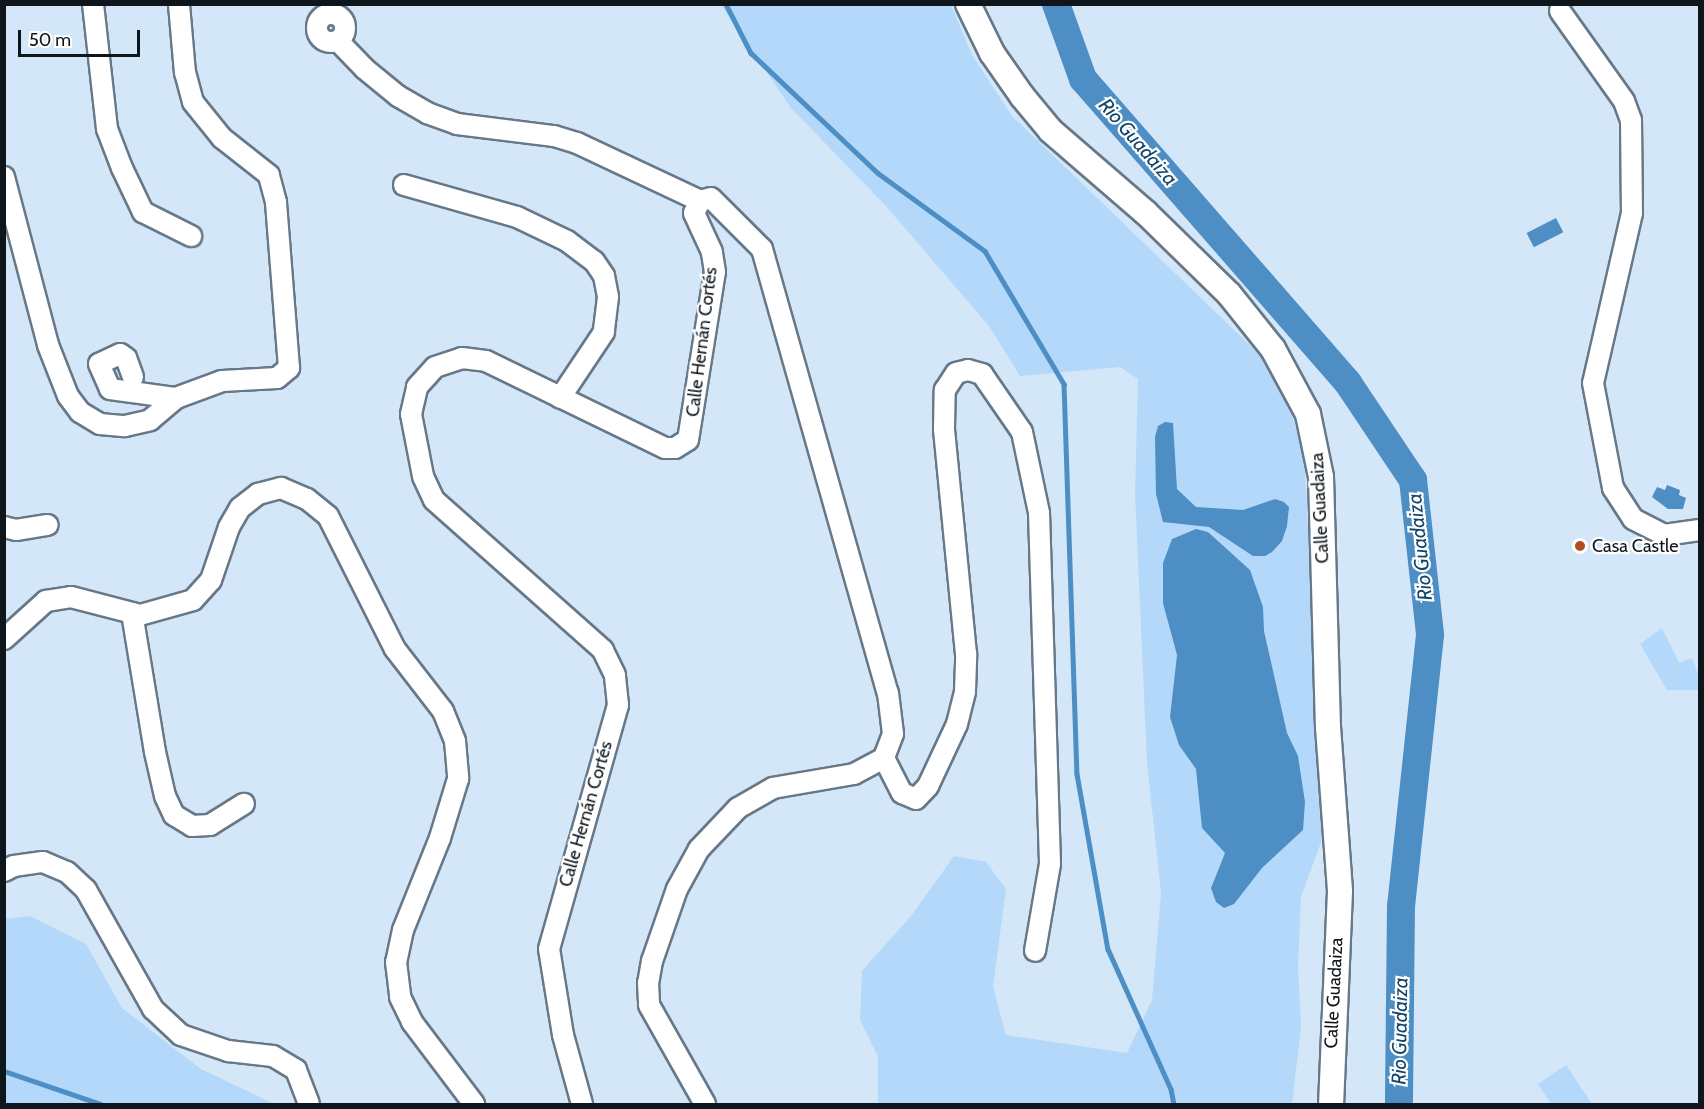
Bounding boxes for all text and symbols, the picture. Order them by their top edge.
scale bar [21,18,142,56]
text: 50 m [29,29,71,51]
water label: Rio Guadaiza [1094,94,1182,190]
street label: Calle Hernán Cortés [682,266,722,418]
street label: Calle Guadaiza [1306,452,1334,564]
water label: Rio Guadaiza [1402,492,1438,602]
place label: Casa Castle [1592,535,1678,557]
marker: Casa Castle [1573,539,1587,553]
street label: Calle Hernán Cortés [555,739,617,889]
street label: Calle Guadaiza [1320,937,1348,1049]
water label: Rio Guadaiza [1387,977,1413,1085]

